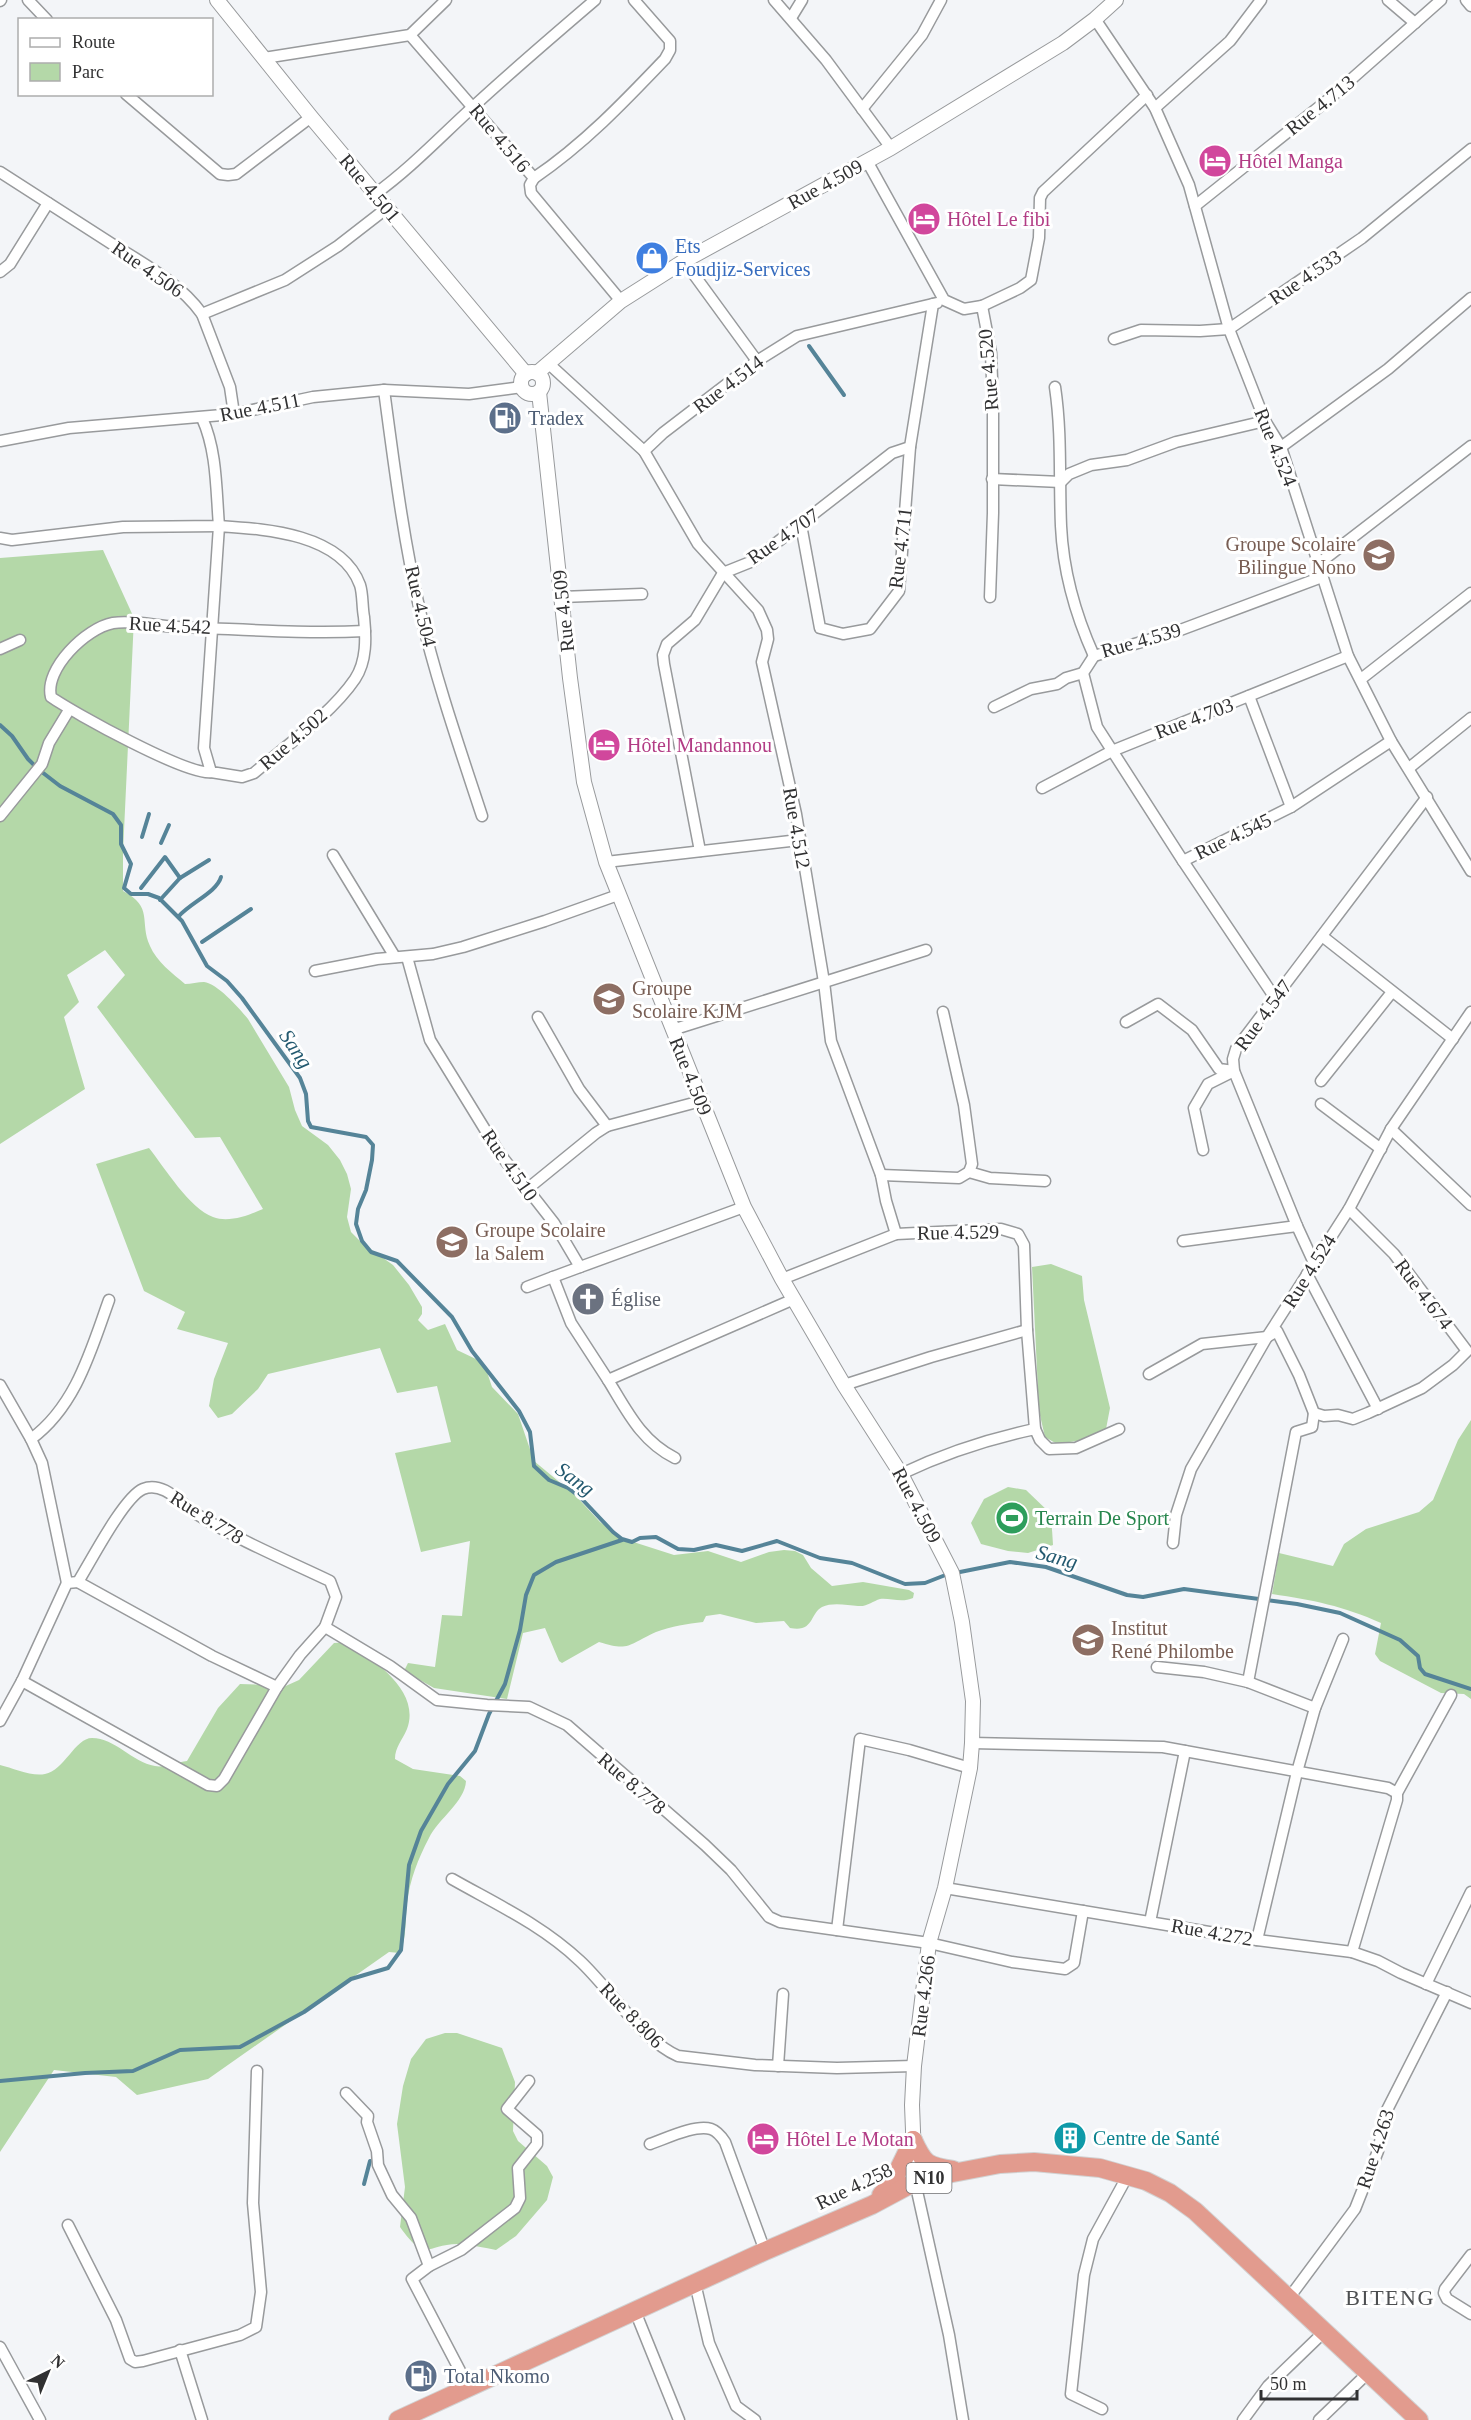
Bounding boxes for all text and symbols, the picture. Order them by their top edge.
legend [18,18,213,96]
text: Route [72,32,115,52]
text: Parc [72,62,104,82]
street label: Rue 4.713 [1281,71,1359,139]
street label: Rue 4.516 [465,99,535,177]
hotel icon: Hôtel Manga [1197,143,1233,179]
street label: Rue 4.501 [335,149,405,227]
place label: Hôtel Manga [1238,150,1343,173]
street label: Rue 4.509 [784,154,866,214]
hotel icon: Hôtel Le fibi [906,201,942,237]
place label: Hôtel Le fibi [947,208,1051,230]
place label: Ets Foudjiz-Services [675,235,811,281]
street label: Rue 4.506 [108,236,188,302]
shop icon: Ets Foudjiz-Services [634,240,670,276]
street label: Rue 4.533 [1265,245,1345,309]
street label: Rue 4.520 [973,328,1003,412]
street label: Rue 4.514 [689,350,767,418]
street label: Rue 4.511 [218,388,302,426]
fuel station icon: Tradex [487,400,523,436]
street label: Rue 4.524 [1250,405,1302,489]
place label: Tradex [528,407,584,429]
street label: Rue 4.707 [743,503,823,569]
street label: Rue 4.711 [884,506,916,590]
place label: Groupe Scolaire Bilingue Nono [1225,533,1356,579]
school or university icon: Groupe Scolaire Bilingue Nono [1361,537,1397,573]
street label: Rue 4.504 [401,563,441,649]
street label: Rue 4.509 [548,569,578,653]
street label: Rue 4.542 [128,612,212,638]
street label: Rue 4.539 [1098,618,1184,662]
street label: Rue 4.703 [1152,693,1236,743]
street label: Rue 4.502 [255,704,331,774]
hotel icon: Hôtel Mandannou [586,727,622,763]
place label: Hôtel Mandannou [627,734,772,756]
street label: Rue 4.512 [779,786,815,870]
street label: Rue 4.545 [1191,808,1275,864]
street label: Rue 4.547 [1230,975,1296,1055]
place label: Groupe Scolaire KJM [632,977,743,1022]
school or university icon: Groupe Scolaire KJM [591,981,627,1017]
water label: Sang [274,1025,318,1073]
street label: Rue 4.509 [665,1034,717,1118]
street label: Rue 4.510 [477,1125,543,1205]
place label: Groupe Scolaire la Salem [475,1219,606,1264]
street label: Rue 4.529 [917,1220,999,1244]
school or university icon: Groupe Scolaire la Salem [434,1224,470,1260]
street label: Rue 4.524 [1278,1230,1340,1312]
street label: Rue 4.674 [1390,1255,1458,1333]
church icon: Église [570,1281,606,1317]
place label: Église [611,1288,661,1311]
water label: Sang [551,1457,599,1501]
street label: Rue 4.509 [888,1464,946,1546]
street label: Rue 8.778 [166,1486,248,1548]
sports icon: Terrain De Sport [994,1500,1030,1536]
place label: Terrain De Sport [1035,1507,1170,1530]
water label: Sang [1034,1540,1080,1574]
place label: Institut René Philombe [1111,1617,1234,1662]
school or university icon: Institut René Philombe [1070,1622,1106,1658]
street label: Rue 8.778 [594,1748,670,1818]
street label: Rue 4.272 [1170,1914,1254,1950]
street label: Rue 4.266 [907,1954,939,2038]
street label: Rue 8.806 [596,1978,668,2052]
street label: Rue 4.263 [1352,2107,1398,2191]
building icon: Centre de Santé [1052,2120,1088,2156]
hotel icon: Hôtel Le Motan [745,2121,781,2157]
place label: Centre de Santé [1093,2127,1220,2149]
place label: Hôtel Le Motan [786,2128,914,2150]
street label: Rue 4.258 [812,2158,896,2214]
road number: N10 [906,2163,952,2193]
district label: BITENG [1345,2285,1435,2310]
north arrow [18,2342,78,2402]
text: N [48,2351,68,2372]
fuel station icon: Total Nkomo [403,2358,439,2394]
scale bar [1261,2363,1357,2401]
place label: Total Nkomo [444,2365,550,2387]
text: 50 m [1270,2374,1307,2394]

